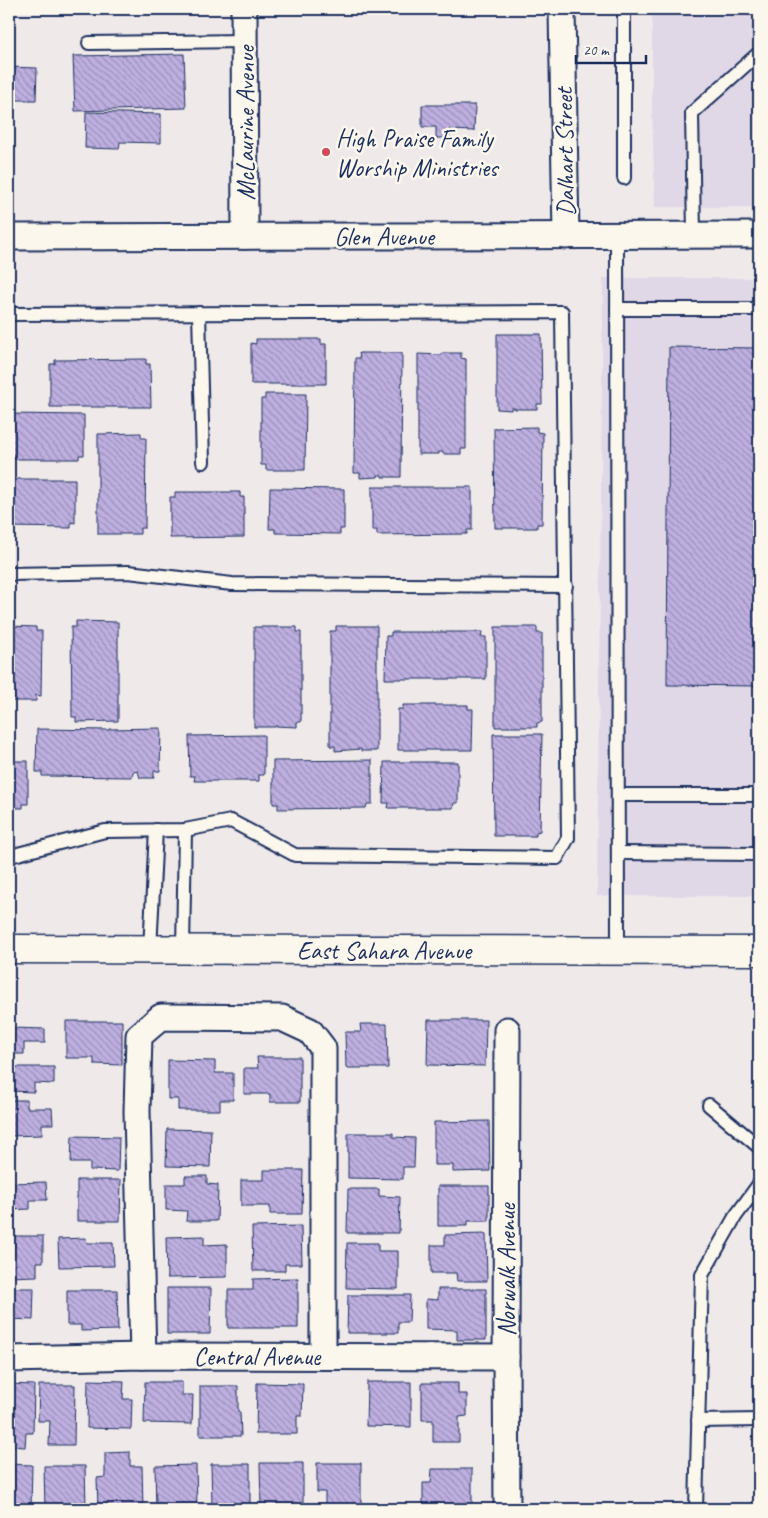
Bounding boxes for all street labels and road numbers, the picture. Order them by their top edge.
street label: McLaurine Avenue [230,44,262,200]
street label: Dalhart Street [548,85,582,216]
street label: Glen Avenue [334,221,436,253]
street label: East Sahara Avenue [297,935,473,967]
street label: Norwalk Avenue [491,1202,523,1336]
street label: Central Avenue [194,1341,322,1373]

